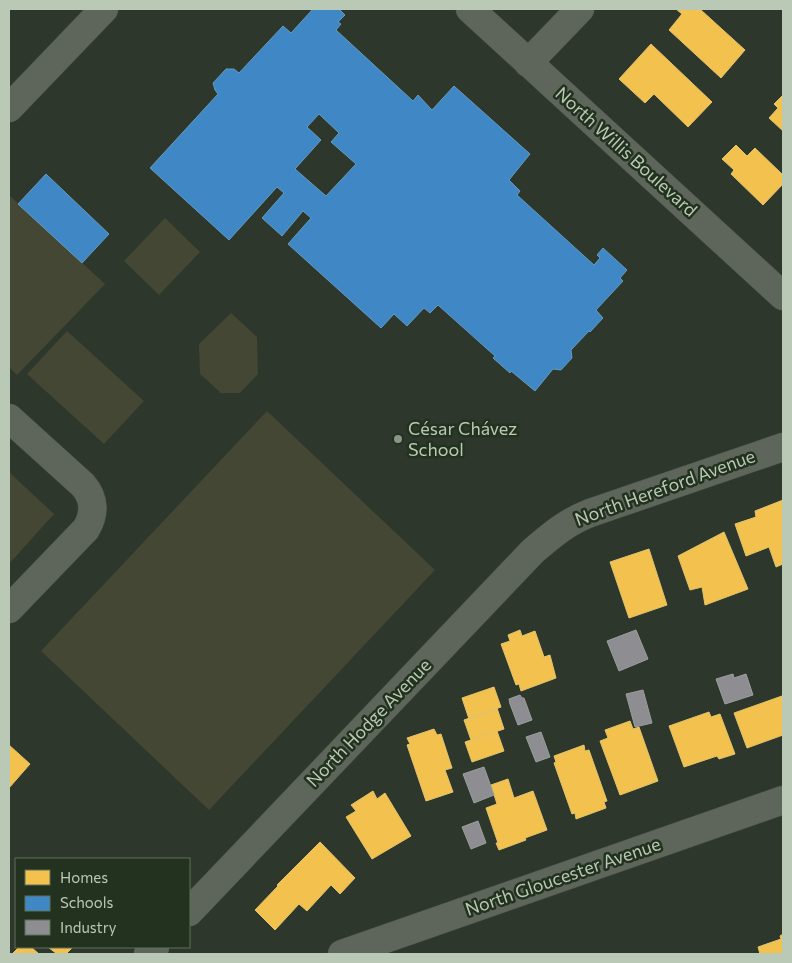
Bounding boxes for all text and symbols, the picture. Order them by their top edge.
street label: North Willis Boulevard [551,82,702,221]
place label: César Chávez School [408,417,517,460]
marker: César Chávez School [392,433,404,445]
street label: North Hereford Avenue [572,444,758,530]
street label: North Hodge Avenue [301,654,435,791]
street label: North Gloucester Avenue [462,832,663,920]
legend [15,858,190,948]
text: Homes [60,868,108,886]
text: Schools [60,893,114,911]
text: Industry [60,918,117,936]

